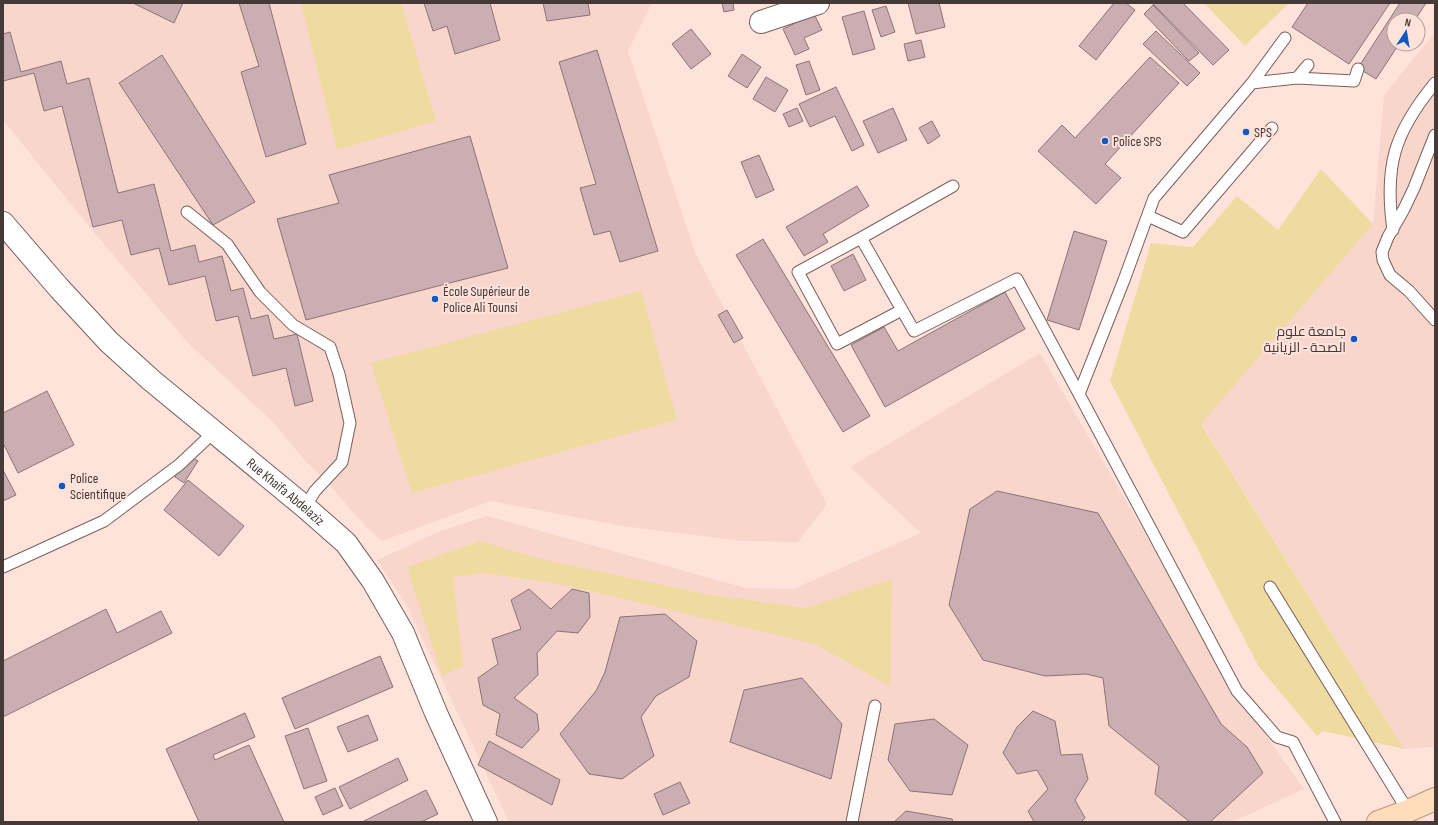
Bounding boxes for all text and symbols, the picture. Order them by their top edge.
north arrow [1386,12,1426,52]
text: N [1404,16,1412,30]
place label: SPS [1254,124,1272,141]
marker: SPS [1241,127,1251,137]
place label: Police SPS [1113,133,1162,150]
marker: Police SPS [1100,136,1110,146]
place label: École Supérieur de Police Ali Tounsi [443,283,530,316]
marker: École Supérieur de Police Ali Tounsi [430,294,440,304]
place label: جامعة علوم الصحة - الزيانية [1264,323,1346,356]
marker: جامعة علوم الصحة - الزيانية [1349,334,1359,344]
street label: Rue Khaifa Abdelaziz [243,454,328,529]
place label: Police Scientifique [70,470,126,503]
marker: Police Scientifique [57,481,67,491]

